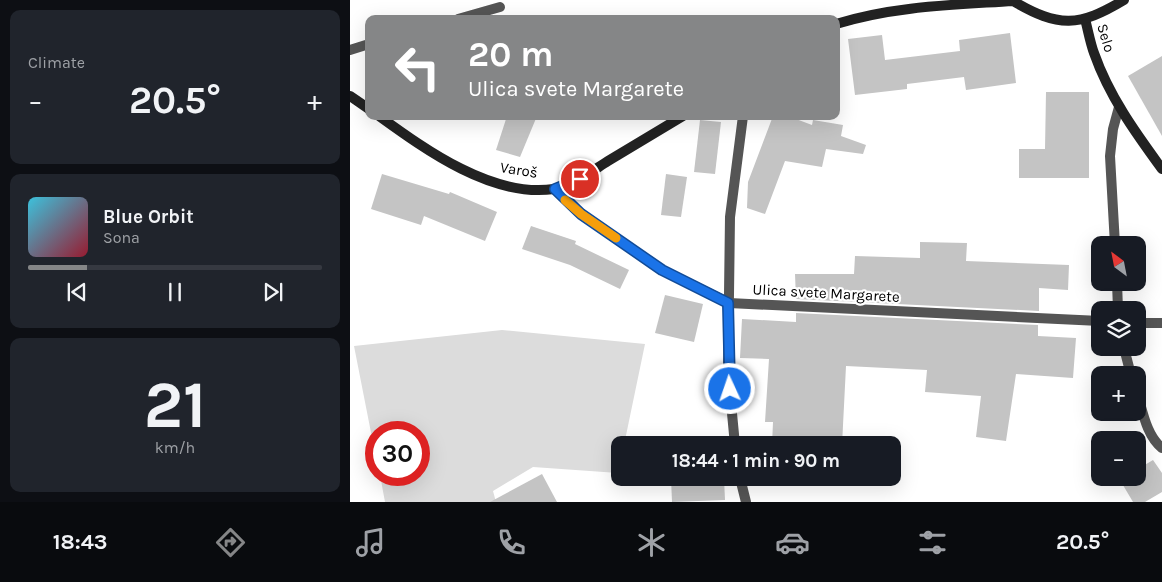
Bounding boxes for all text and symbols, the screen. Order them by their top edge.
street label: Selo [1093,21,1119,55]
text: 20 m [468,34,553,75]
icon: left [385,35,450,100]
text: Climate [28,53,85,72]
text: Ulica svete Margarete [468,76,684,102]
text: 20.5° [129,78,221,123]
text: − [28,84,43,117]
text: + [307,84,322,117]
street label: Varoš [499,158,539,182]
pin [559,158,601,200]
icon: arrive [566,165,594,193]
text: Blue Orbit [103,206,194,228]
text: Sona [103,228,140,247]
north arrow [1091,236,1146,291]
map controls [1091,236,1146,486]
icon: previous [63,278,91,306]
icon: pause [161,278,189,306]
icon: next [259,278,287,306]
street label: Ulica svete Margarete [752,280,900,306]
button: layers [1091,301,1146,356]
position arrow [703,362,755,414]
button: + [1091,366,1146,421]
text: 21 [144,367,206,443]
speed limit sign: 30 [365,421,430,486]
button: − [1091,431,1146,486]
text: km/h [155,438,195,457]
text: 18:44 · 1 min · 90 m [672,450,840,472]
icon: directions [213,525,248,560]
icon: music [353,525,388,560]
icon: phone [494,525,529,560]
icon: climate [634,525,669,560]
icon: car [775,525,810,560]
icon: filters [915,525,950,560]
text: 18:43 [53,529,108,555]
text: 20.5° [1056,529,1109,555]

